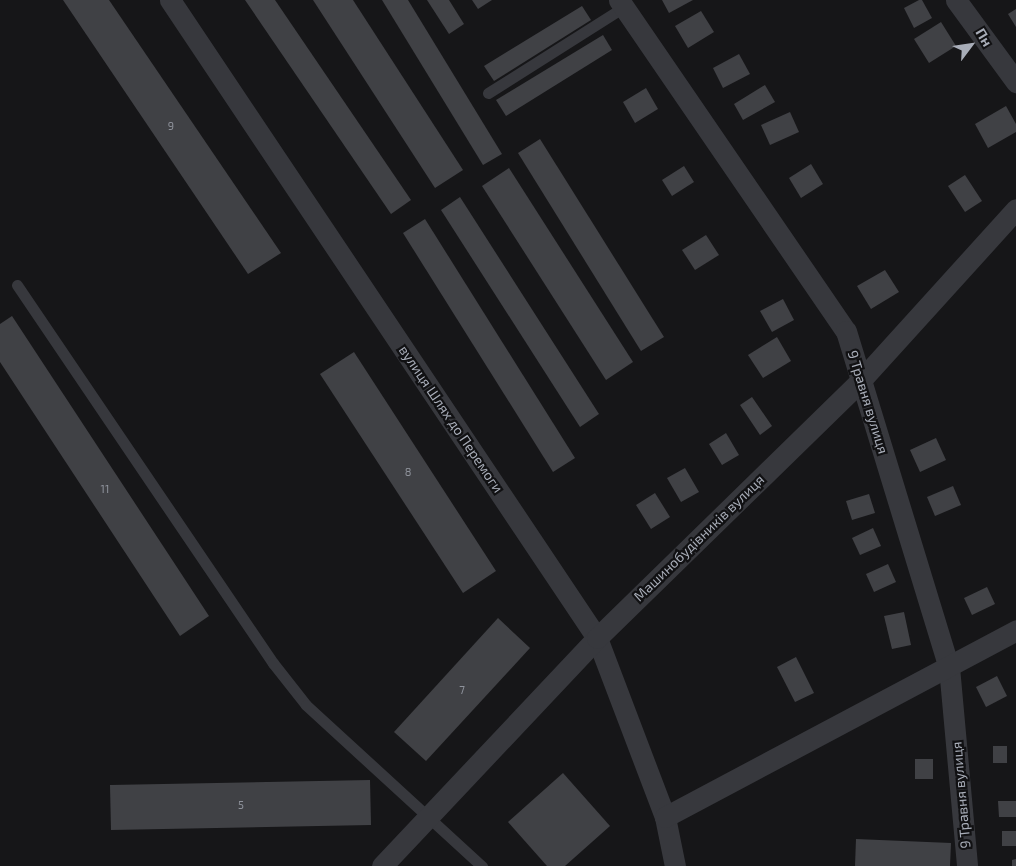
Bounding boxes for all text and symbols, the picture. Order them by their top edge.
north arrow [946,20,996,70]
text: Пн [972,25,996,49]
house number: 9 [168,119,174,133]
street label: вулиця Шлях до Перемоги [395,342,507,496]
street label: 9 Травня вулиця [844,348,892,456]
house number: 8 [405,465,411,479]
street label: Машинобудівників вулиця [630,471,768,605]
house number: 11 [101,482,109,496]
house number: 7 [459,683,465,697]
street label: 9 Травня вулиця [948,741,974,849]
house number: 5 [238,798,244,812]

